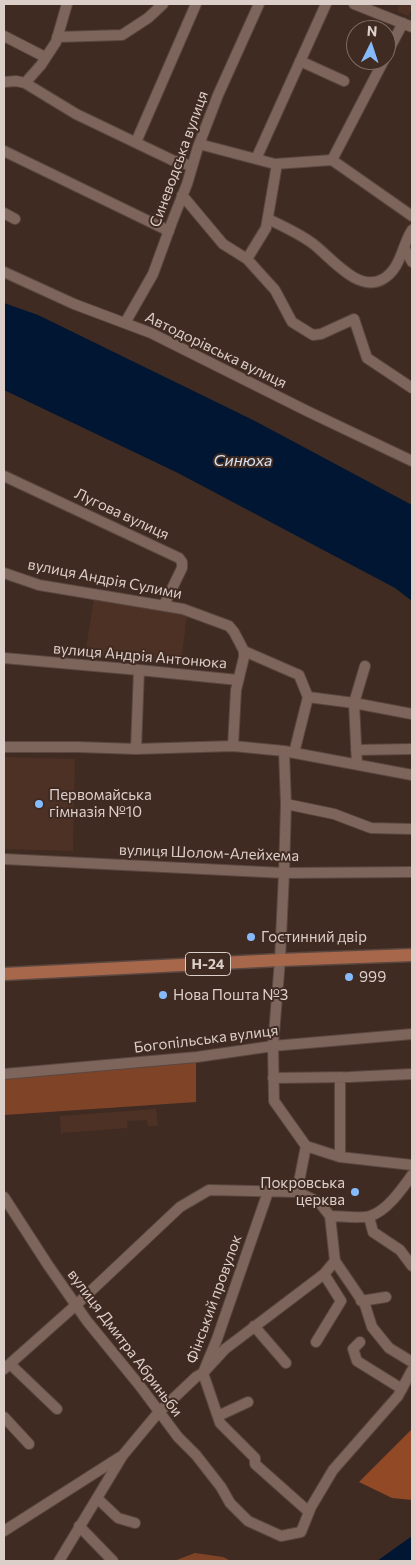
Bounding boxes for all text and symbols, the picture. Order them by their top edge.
north arrow [346,20,396,70]
text: N [366,22,378,39]
street label: Синеводська вулиця [146,88,212,230]
street label: Автодорівська вулиця [142,308,290,392]
water label: Синюха [214,451,272,471]
street label: Лугова вулиця [72,484,172,544]
street label: вулиця Андрія Сулими [26,555,184,603]
street label: вулиця Андрія Антонюка [52,639,228,673]
place label: Первомайська гімназія №10 [49,786,152,821]
marker: Первомайська гімназія №10 [33,798,45,810]
street label: вулиця Шолом-Алейхема [119,841,299,865]
place label: Гостинний двір [261,928,367,946]
marker: Гостинний двір [245,931,257,943]
road number: Н-24 [186,952,230,976]
place label: 999 [359,968,386,986]
marker: 999 [343,971,355,983]
place label: Нова Пошта №3 [173,986,288,1004]
marker: Нова Пошта №3 [157,989,169,1001]
street label: Богопільська вулиця [133,1021,279,1057]
place label: Покровська церква [260,1174,345,1209]
marker: Покровська церква [349,1186,361,1198]
street label: Фінський провулок [182,1232,246,1366]
street label: вулиця Дмитра Абриньби [64,1266,186,1420]

